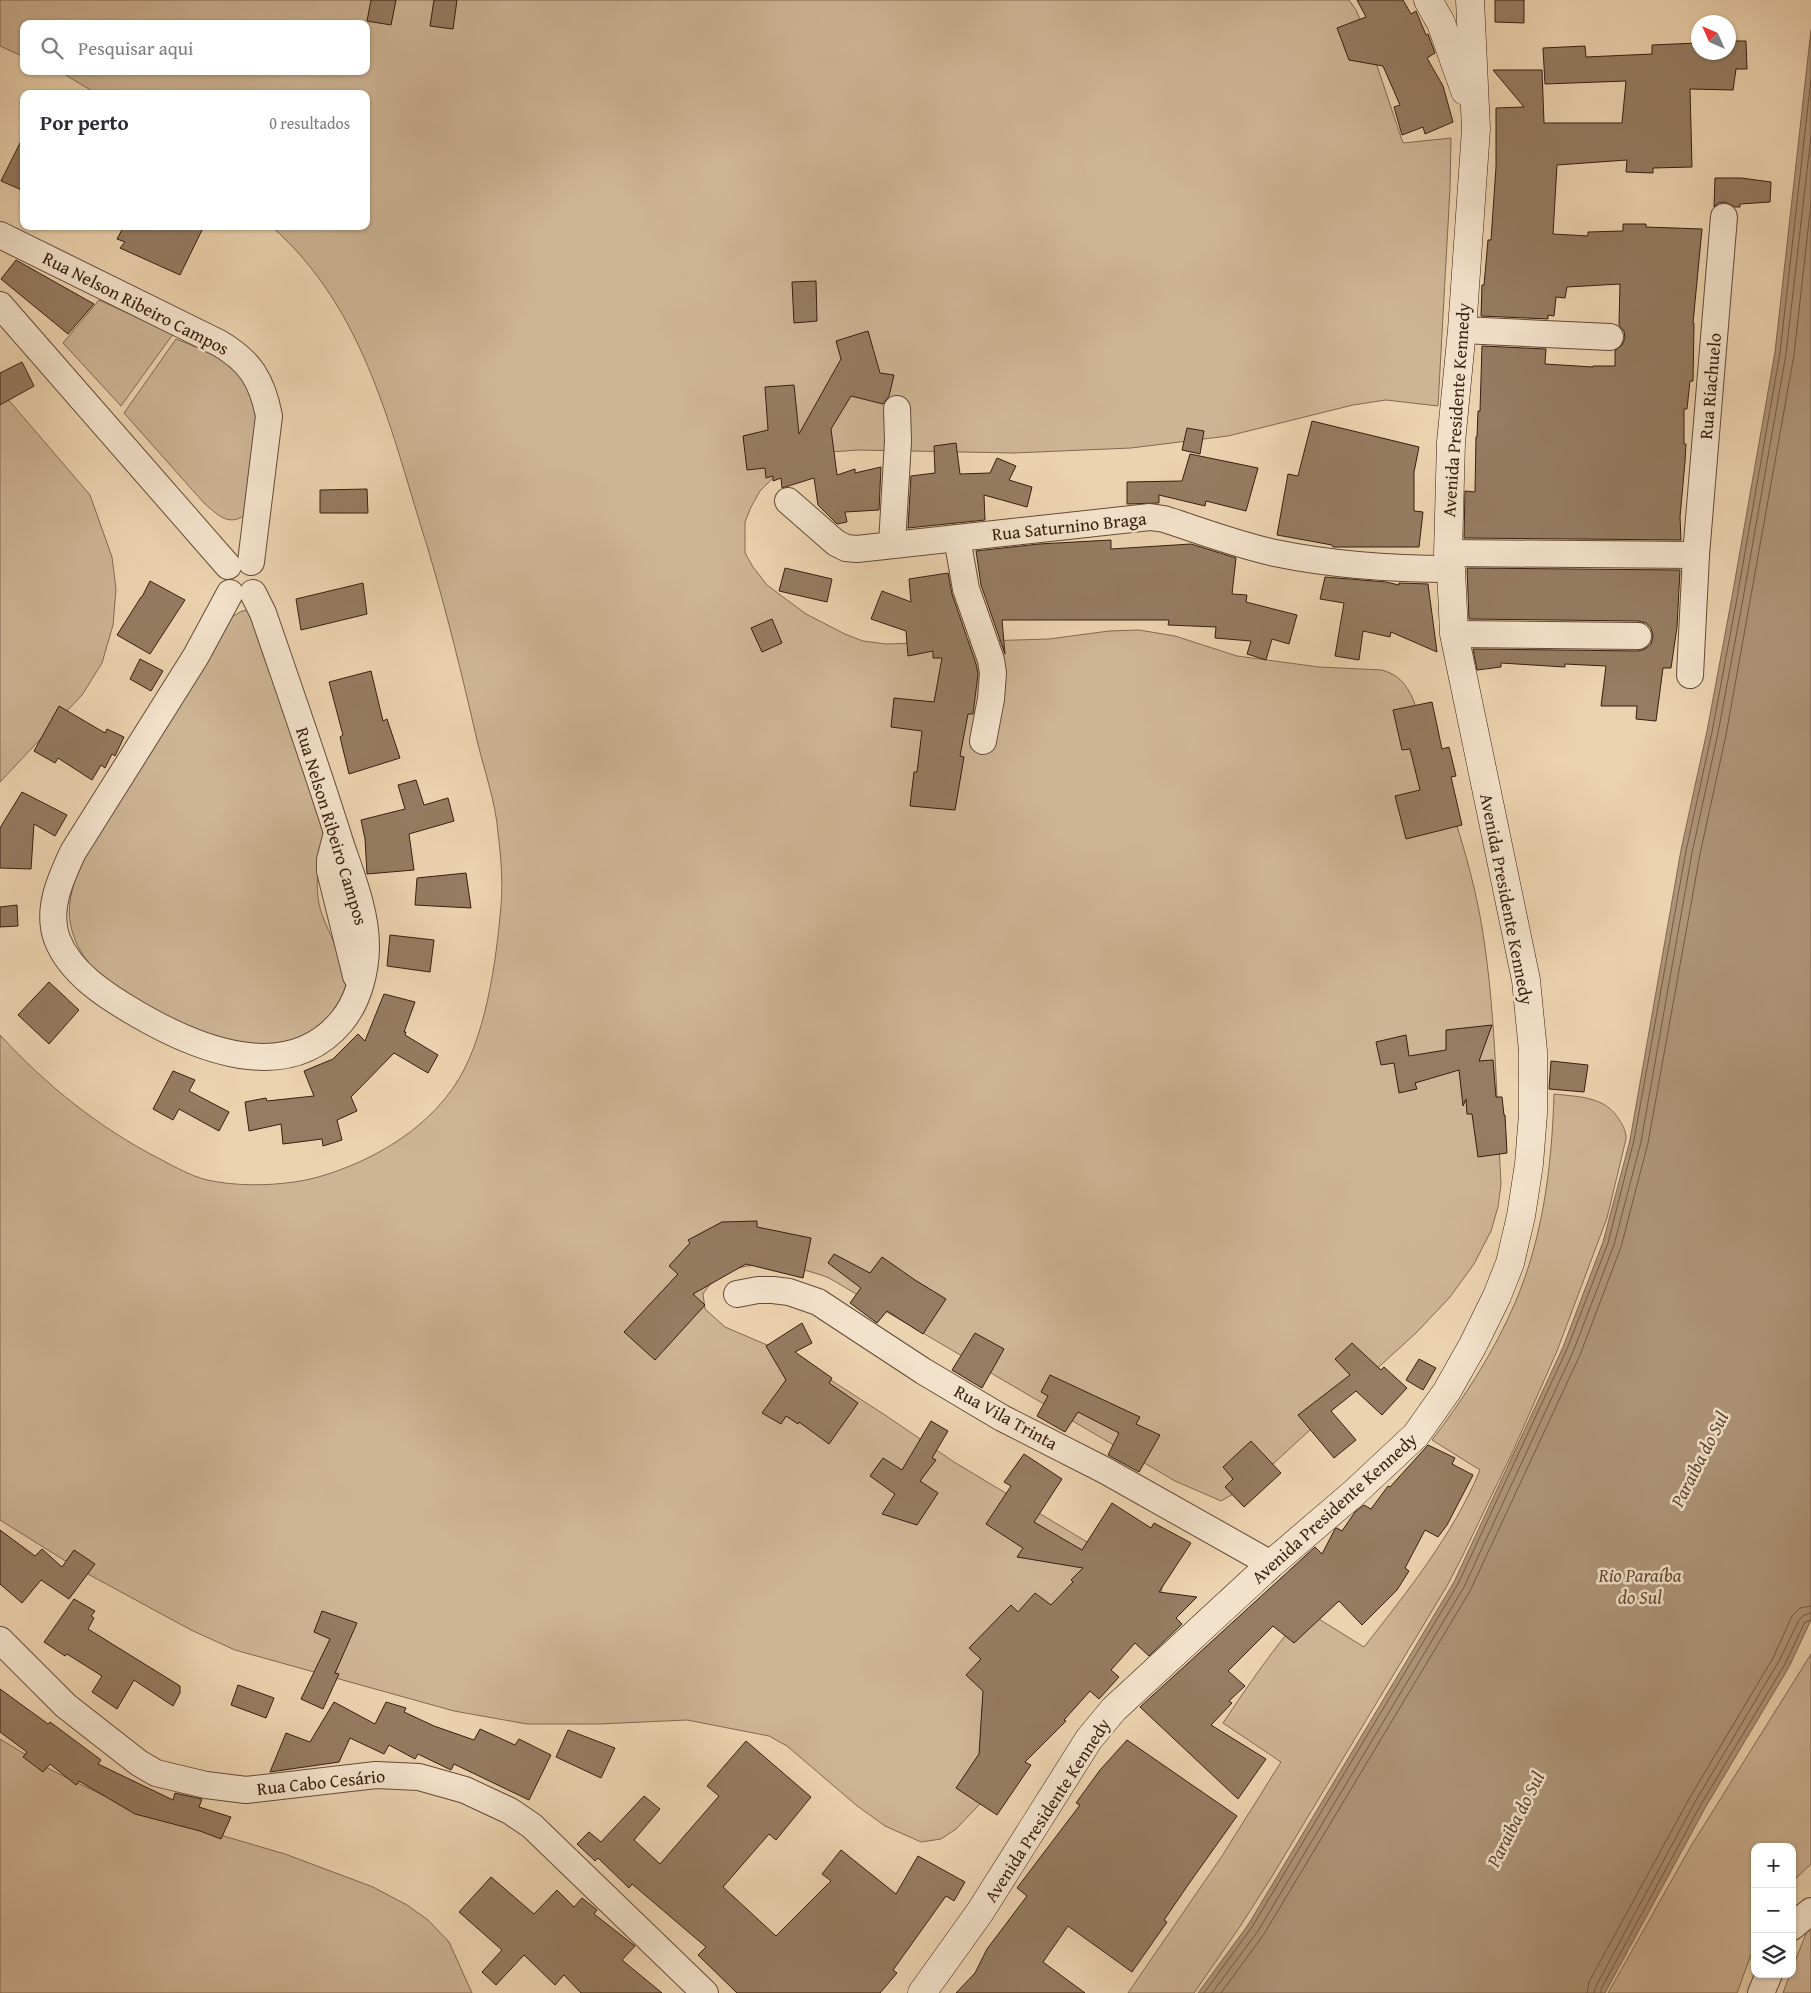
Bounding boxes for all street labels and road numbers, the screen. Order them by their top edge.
street label: Rua Nelson Ribeiro Campos [38,244,234,362]
street label: Avenida Presidente Kennedy [1435,302,1477,518]
street label: Rua Riachuelo [1692,332,1728,440]
street label: Rua Saturnino Braga [990,504,1148,548]
street label: Rua Nelson Ribeiro Campos [289,724,375,928]
street label: Avenida Presidente Kennedy [1473,791,1541,1007]
street label: Rua Vila Trinta [949,1377,1063,1457]
street label: Avenida Presidente Kennedy [1245,1426,1423,1590]
street label: Avenida Presidente Kennedy [977,1712,1117,1908]
street label: Rua Cabo Cesário [256,1762,386,1802]

